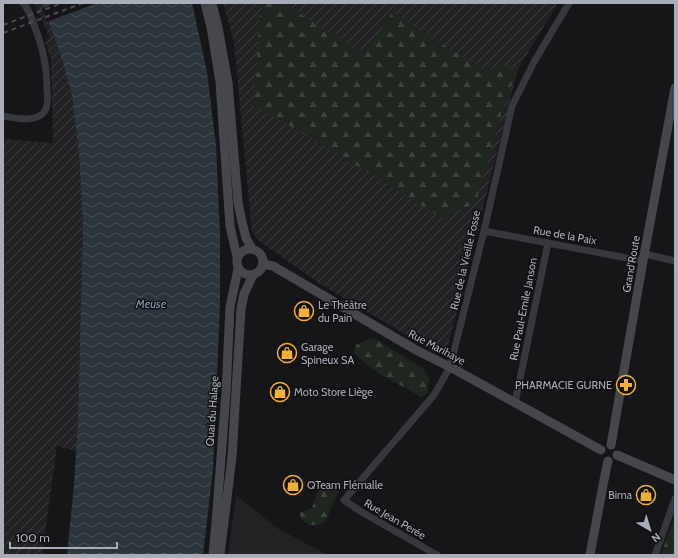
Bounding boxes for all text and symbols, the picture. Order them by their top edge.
street label: Rue de la Vieille Fosse [447,209,483,311]
street label: Rue de la Paix [532,223,598,248]
street label: Grand'Route [619,234,643,294]
street label: Rue Paul-Emile Janson [506,256,540,362]
water label: Meuse [135,296,167,311]
place label: Le Théâtre du Pain [318,298,367,325]
shop icon: Le Théâtre du Pain [293,300,315,322]
street label: Rue Marihaye [406,326,468,368]
place label: Garage Spineux SA [301,340,354,367]
shop icon: Garage Spineux SA [276,342,298,364]
pharmacy icon: PHARMACIE GURNE [615,374,637,396]
street label: Quai du Halage [203,375,221,447]
place label: PHARMACIE GURNE [515,378,612,392]
shop icon: Moto Store Liège [269,381,291,403]
place label: Moto Store Liège [294,385,373,399]
shop icon: QTeam Flémalle [282,474,304,496]
place label: QTeam Flémalle [307,478,383,492]
shop icon: Bima [635,484,657,506]
place label: Bima [608,488,633,502]
street label: Rue Jean Perée [362,496,429,542]
north arrow [630,510,670,550]
scale bar [10,524,117,550]
text: 100 m [16,530,50,545]
text: N [649,530,664,546]

